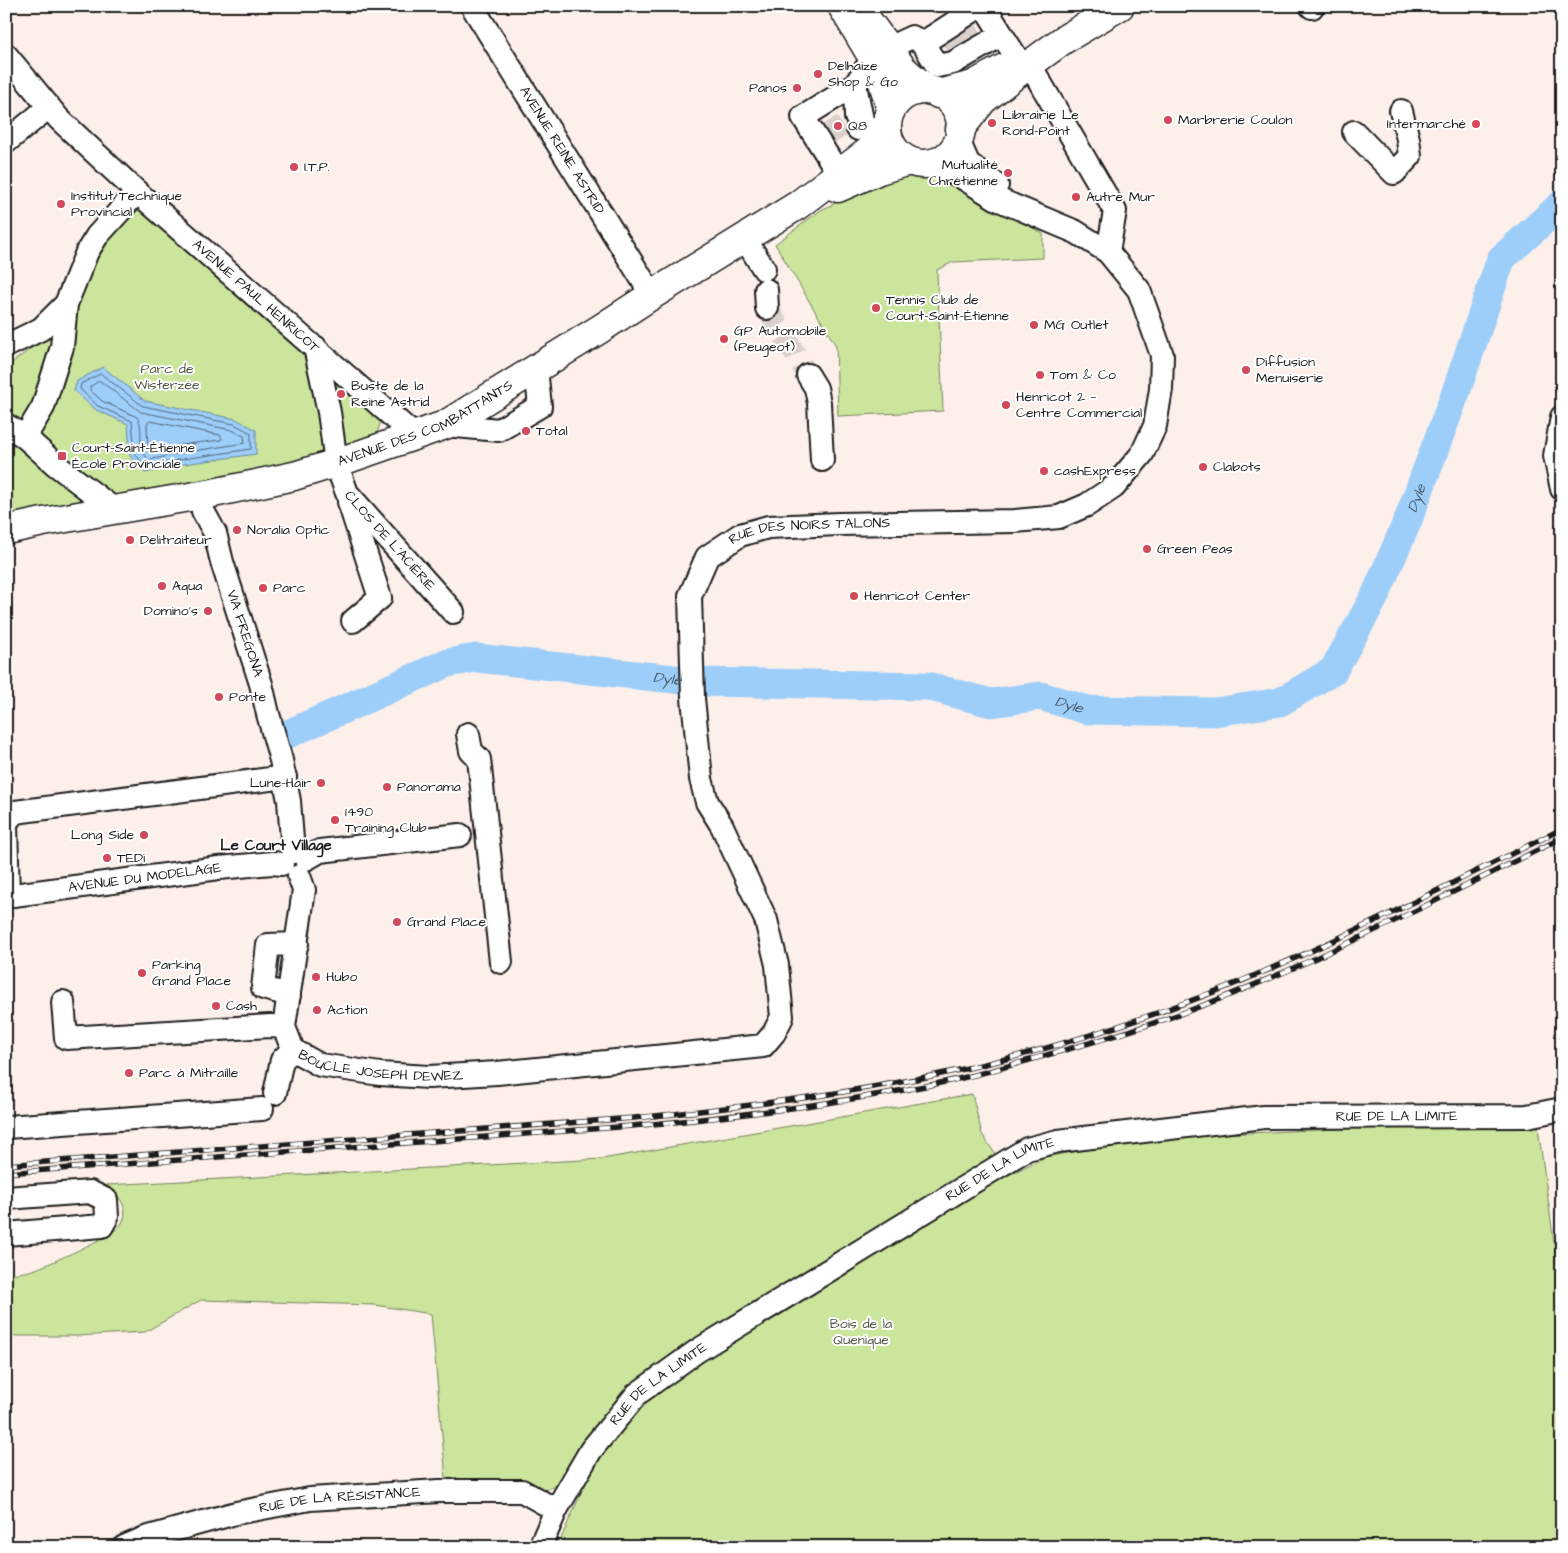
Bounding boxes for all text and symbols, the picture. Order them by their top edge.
place label: Delhaize Shop & Go [828,56,898,92]
marker: Delhaize Shop & Go [812,68,824,80]
place label: Panos [749,78,787,98]
street label: AVENUE REINE ASTRID [514,82,609,218]
marker: Panos [791,82,803,94]
place label: Librairie Le Rond-Point [1002,105,1079,141]
place label: Marbrerie Coulon [1178,110,1293,130]
marker: Marbrerie Coulon [1162,114,1174,126]
place label: Intermarché [1387,114,1466,134]
place label: Q8 [848,116,867,136]
marker: Librairie Le Rond-Point [986,117,998,129]
marker: Intermarché [1470,118,1482,130]
marker: Q8 [832,120,844,132]
place label: Mutualité Chrétienne [929,155,998,191]
place label: I.T.P. [304,157,330,177]
marker: I.T.P. [288,161,300,173]
marker: Mutualité Chrétienne [1002,167,1014,179]
place label: Institut Technique Provincial [71,186,182,222]
place label: Autre Mur [1086,187,1155,207]
marker: Autre Mur [1070,191,1082,203]
marker: Institut Technique Provincial [55,198,67,210]
street label: AVENUE PAUL HENRICOT [188,235,324,358]
place label: Tennis Club de Court-Saint-Étienne [886,290,1010,326]
marker: Tennis Club de Court-Saint-Étienne [870,302,882,314]
place label: MG Outlet [1044,315,1109,335]
marker: MG Outlet [1028,319,1040,331]
place label: GP Automobile (Peugeot) [734,321,827,357]
marker: GP Automobile (Peugeot) [718,333,730,345]
place label: Diffusion Menuiserie [1256,352,1324,388]
park label: Parc de Wisterzée [134,359,200,395]
marker: Diffusion Menuiserie [1240,364,1252,376]
place label: Tom & Co [1050,365,1116,385]
marker: Tom & Co [1034,369,1046,381]
street label: AVENUE DES COMBATTANTS [335,375,517,472]
place label: Buste de la Reine Astrid [351,376,430,412]
place label: Henricot 2 — Centre Commercial [1016,387,1142,423]
marker: Buste de la Reine Astrid [335,388,347,400]
marker: Henricot 2 — Centre Commercial [1000,399,1012,411]
place label: Total [536,421,568,441]
marker: Total [520,425,532,437]
place label: Court-Saint-Étienne École Provinciale [72,438,196,474]
marker: Court-Saint-Étienne École Provinciale [56,450,68,462]
place label: Clabots [1213,457,1261,477]
place label: cashExpress [1054,461,1136,481]
marker: Clabots [1197,461,1209,473]
marker: cashExpress [1038,465,1050,477]
water label: Dyle [1401,480,1431,515]
street label: CLOS DE L'ACIÉRIE [339,486,440,596]
street label: RUE DES NOIRS TALONS [725,513,890,550]
place label: Noralia Optic [247,520,330,540]
marker: Noralia Optic [231,524,243,536]
place label: Delitraiteur [140,530,212,550]
marker: Delitraiteur [124,534,136,546]
place label: Green Peas [1157,539,1233,559]
marker: Green Peas [1141,543,1153,555]
place label: Aqua [172,576,202,596]
place label: Parc [273,578,306,598]
marker: Aqua [156,580,168,592]
marker: Parc [257,582,269,594]
place label: Henricot Center [864,586,971,606]
street label: VIA FREGONA [222,587,268,680]
marker: Henricot Center [848,590,860,602]
place label: Domino's [144,601,198,621]
marker: Domino's [202,605,214,617]
water label: Dyle [652,666,683,690]
place label: Ponte [229,687,266,707]
water label: Dyle [1053,690,1087,719]
marker: Ponte [213,691,225,703]
place label: Lune-Hair [250,773,311,793]
marker: Lune-Hair [315,777,327,789]
place label: Panorama [397,777,461,797]
marker: Panorama [381,781,393,793]
place label: 1490 Training Club [345,802,427,838]
marker: 1490 Training Club [329,814,341,826]
place label: Long Side [71,825,134,845]
marker: Long Side [138,829,150,841]
district label: Le Court Village [220,835,332,858]
place label: TEDi [117,848,145,868]
marker: TEDi [101,852,113,864]
street label: AVENUE DU MODELAGE [67,858,223,898]
place label: Grand Place [407,912,486,932]
marker: Grand Place [391,916,403,928]
place label: Parking Grand Place [152,955,231,991]
marker: Parking Grand Place [136,967,148,979]
place label: Hubo [326,967,357,987]
marker: Hubo [310,971,322,983]
place label: Cash [226,996,257,1016]
marker: Cash [210,1000,222,1012]
place label: Action [327,1000,367,1020]
marker: Action [311,1004,323,1016]
street label: BOUCLE JOSEPH DEWEZ [294,1045,464,1087]
place label: Parc à Mitraille [139,1063,239,1083]
marker: Parc à Mitraille [123,1067,135,1079]
street label: RUE DE LA LIMITE [1336,1106,1458,1127]
street label: RUE DE LA LIMITE [942,1132,1057,1206]
park label: Bois de la Quenique [830,1314,892,1350]
street label: RUE DE LA LIMITE [605,1337,711,1430]
street label: RUE DE LA RÉSISTANCE [257,1482,422,1518]

